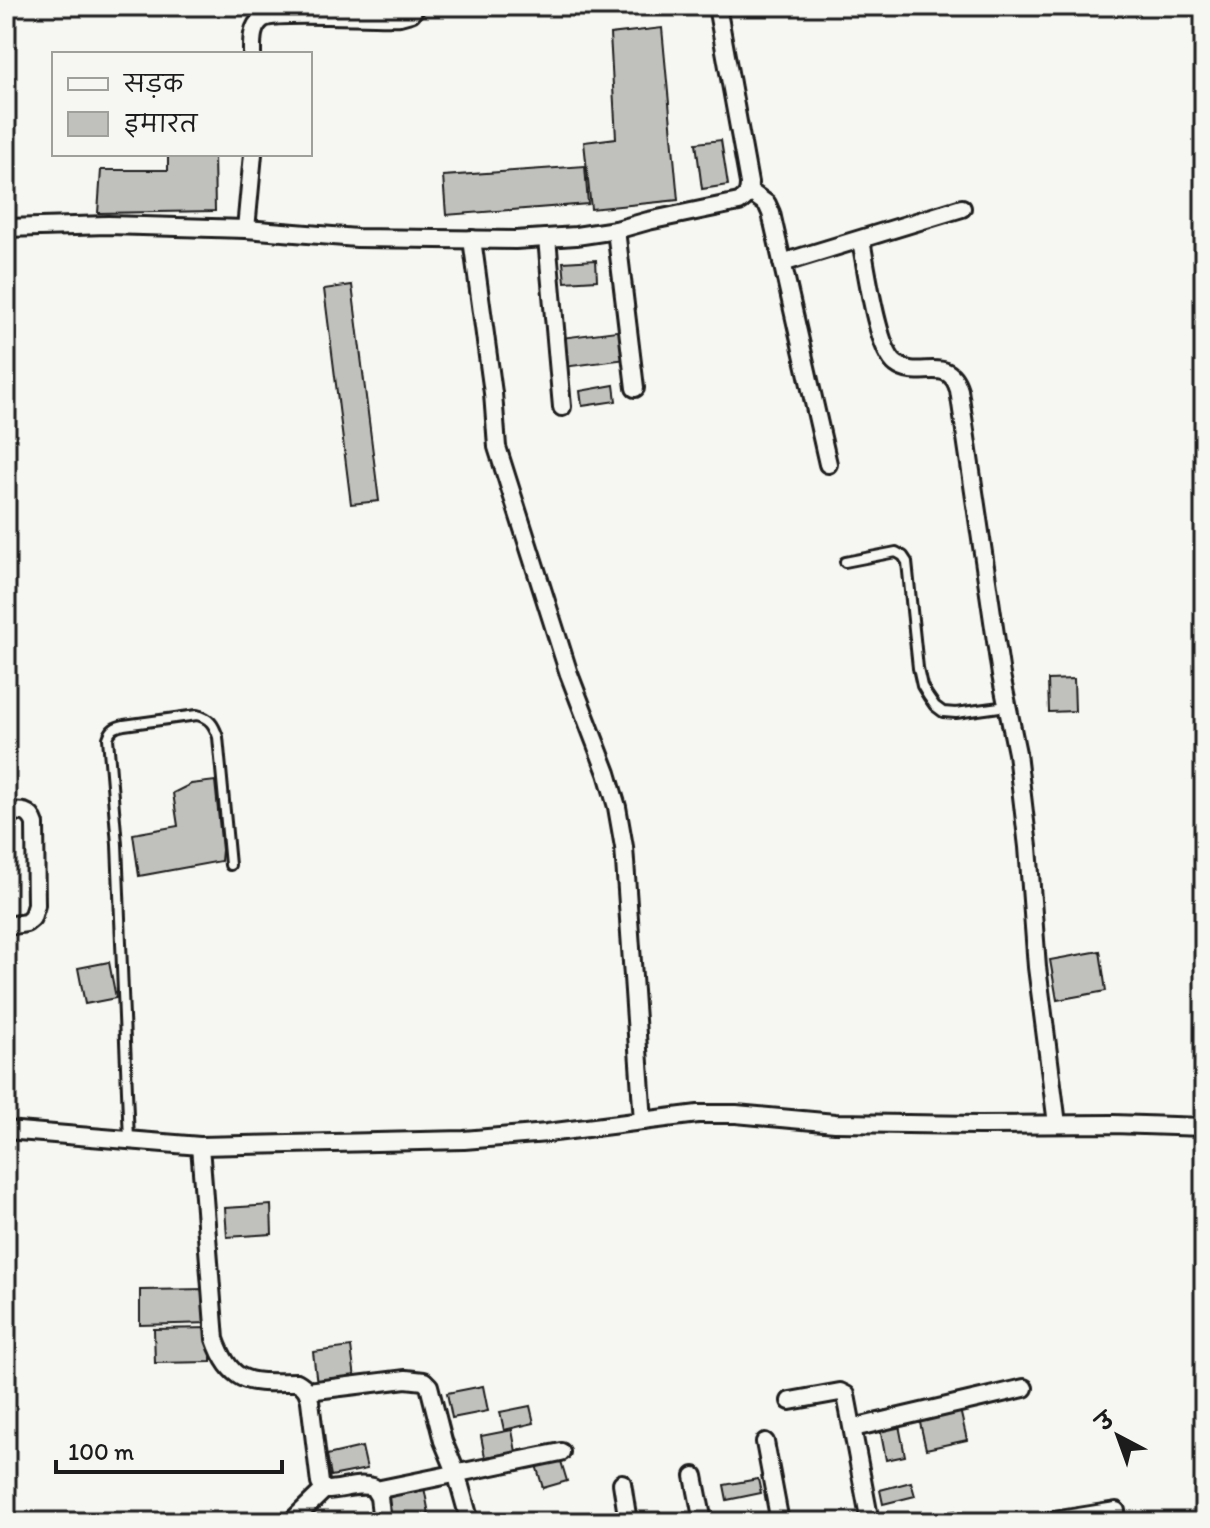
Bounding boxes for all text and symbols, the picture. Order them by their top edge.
legend [52,52,312,156]
text: सड़क [122,69,185,98]
text: इमारत [124,109,199,138]
north arrow [1078,1396,1158,1476]
text: उ [1089,1405,1121,1438]
scale bar [56,1424,282,1474]
text: 100 m [68,1437,134,1466]

